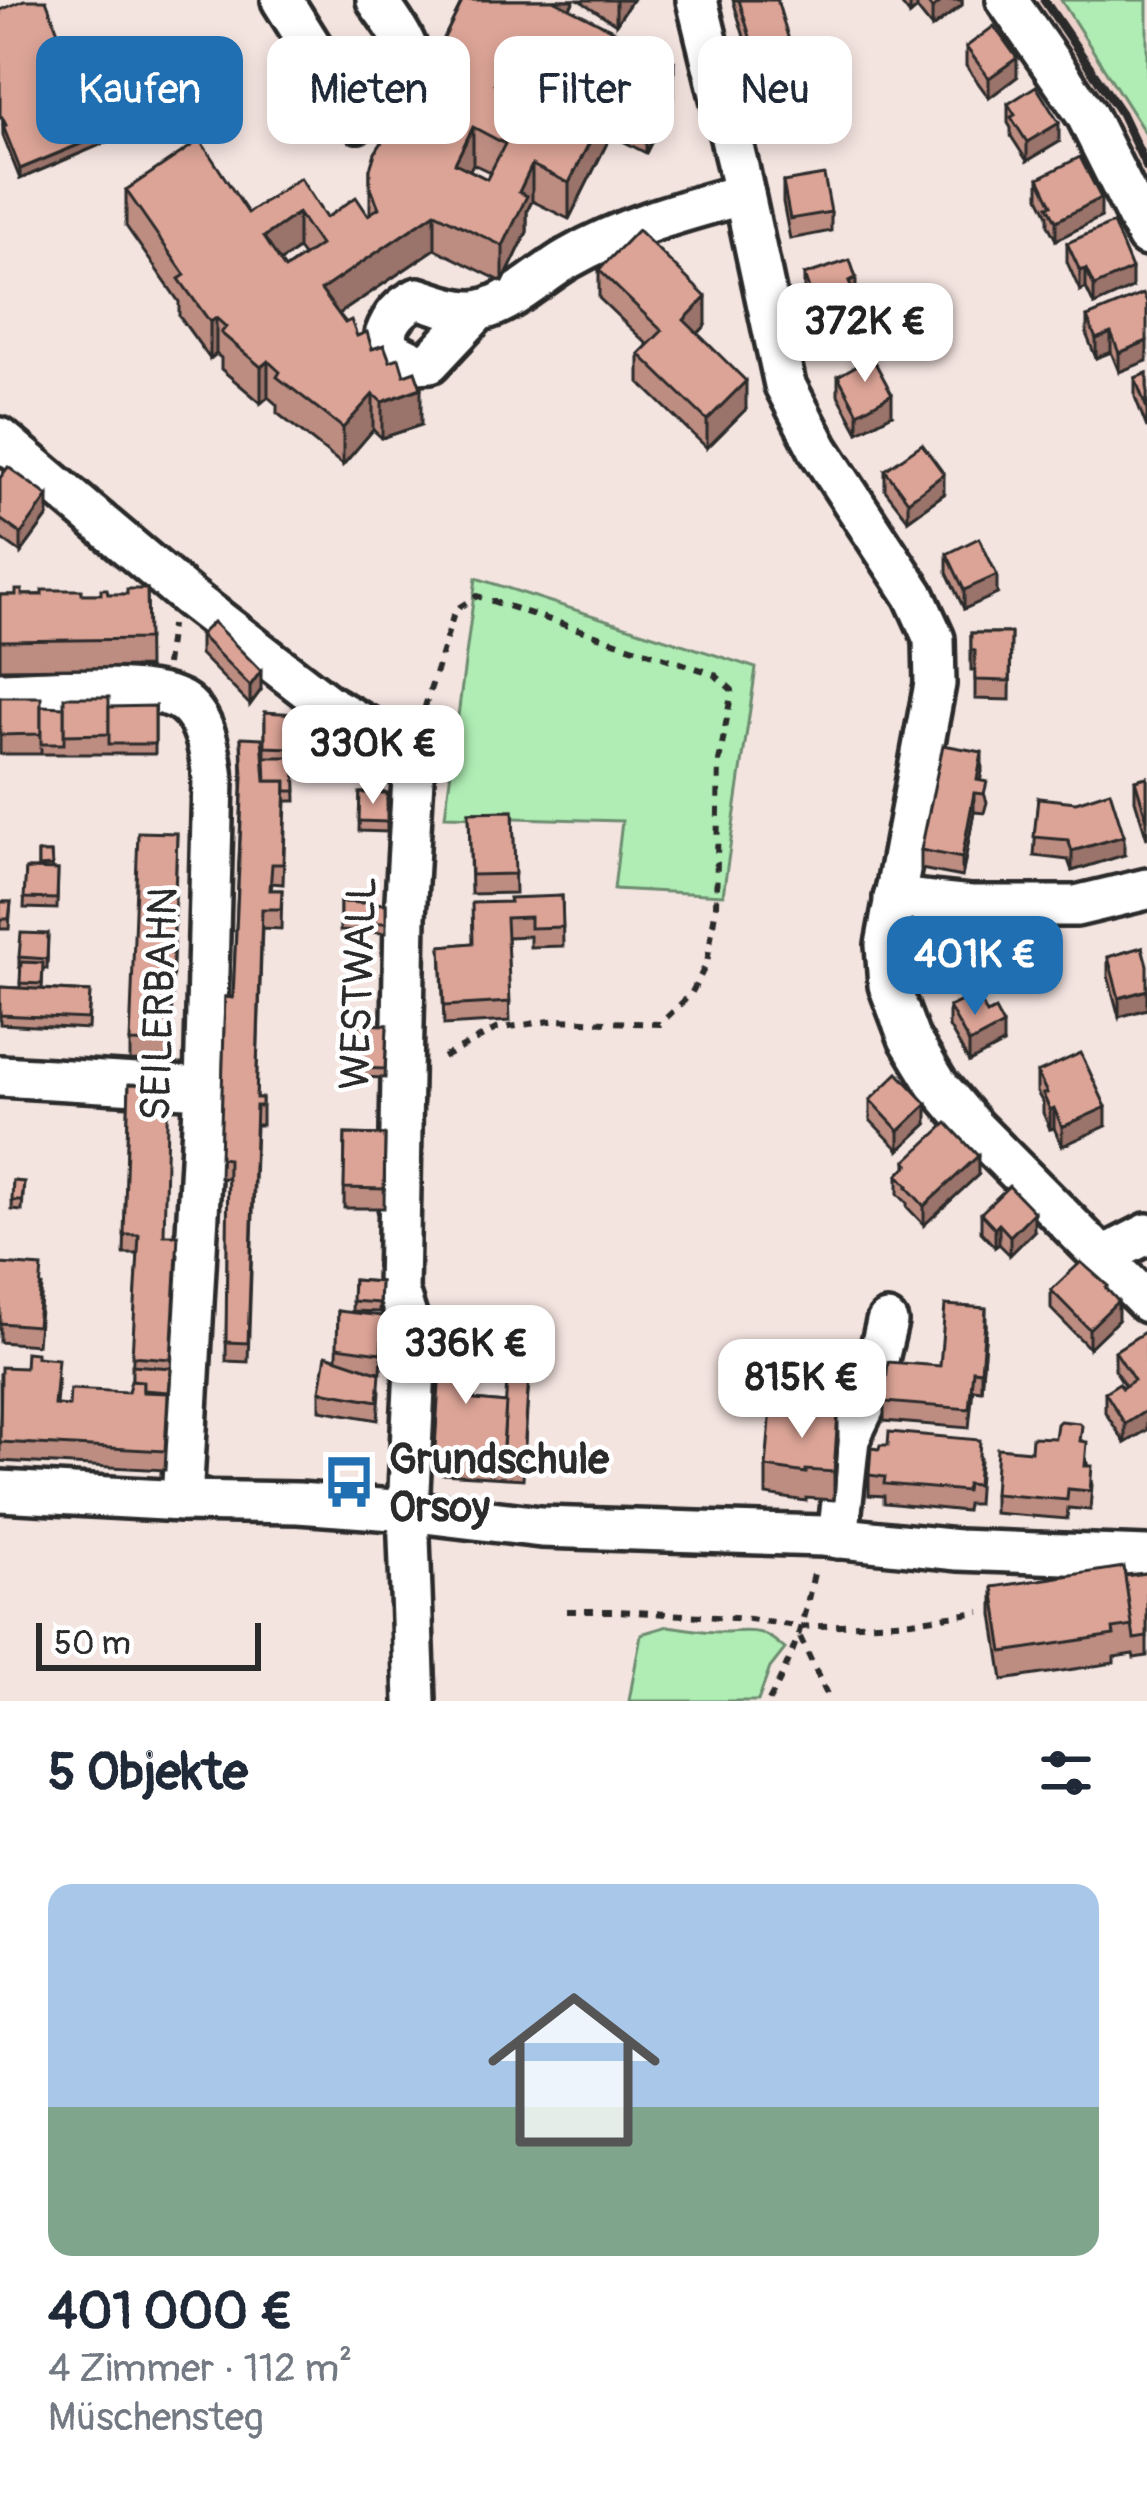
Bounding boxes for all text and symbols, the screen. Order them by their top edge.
chip: Kaufen [36,36,243,144]
chip: Mieten [267,36,470,144]
chip: Filter [494,36,674,144]
chip: Neu [698,36,852,144]
pin: 372K € [767,283,963,385]
text: 372K € [804,297,926,346]
pin: 330K € [275,705,471,807]
text: 330K € [309,719,437,768]
street label: WESTWALL [329,875,389,1091]
street label: SEILERBAHN [130,886,190,1122]
pin: 401K € [877,916,1073,1018]
text: 401K € [914,930,1036,979]
pin: 336K € [368,1305,564,1407]
text: 336K € [404,1319,528,1368]
pin: 815K € [704,1339,900,1441]
text: 815K € [745,1353,859,1402]
place label: Grundschule Orsoy [389,1434,610,1534]
bus stop icon: Grundschule Orsoy [320,1453,378,1511]
scale bar [36,1617,261,1670]
text: 50 m [54,1623,131,1664]
icon: filters [1033,1740,1099,1806]
text: 5 Objekte [48,1741,248,1805]
icon: home [466,1962,682,2178]
text: 401 000 € [48,2280,293,2344]
text: 4 Zimmer · 112 m² [48,2344,352,2393]
text: Müschensteg [48,2393,264,2442]

